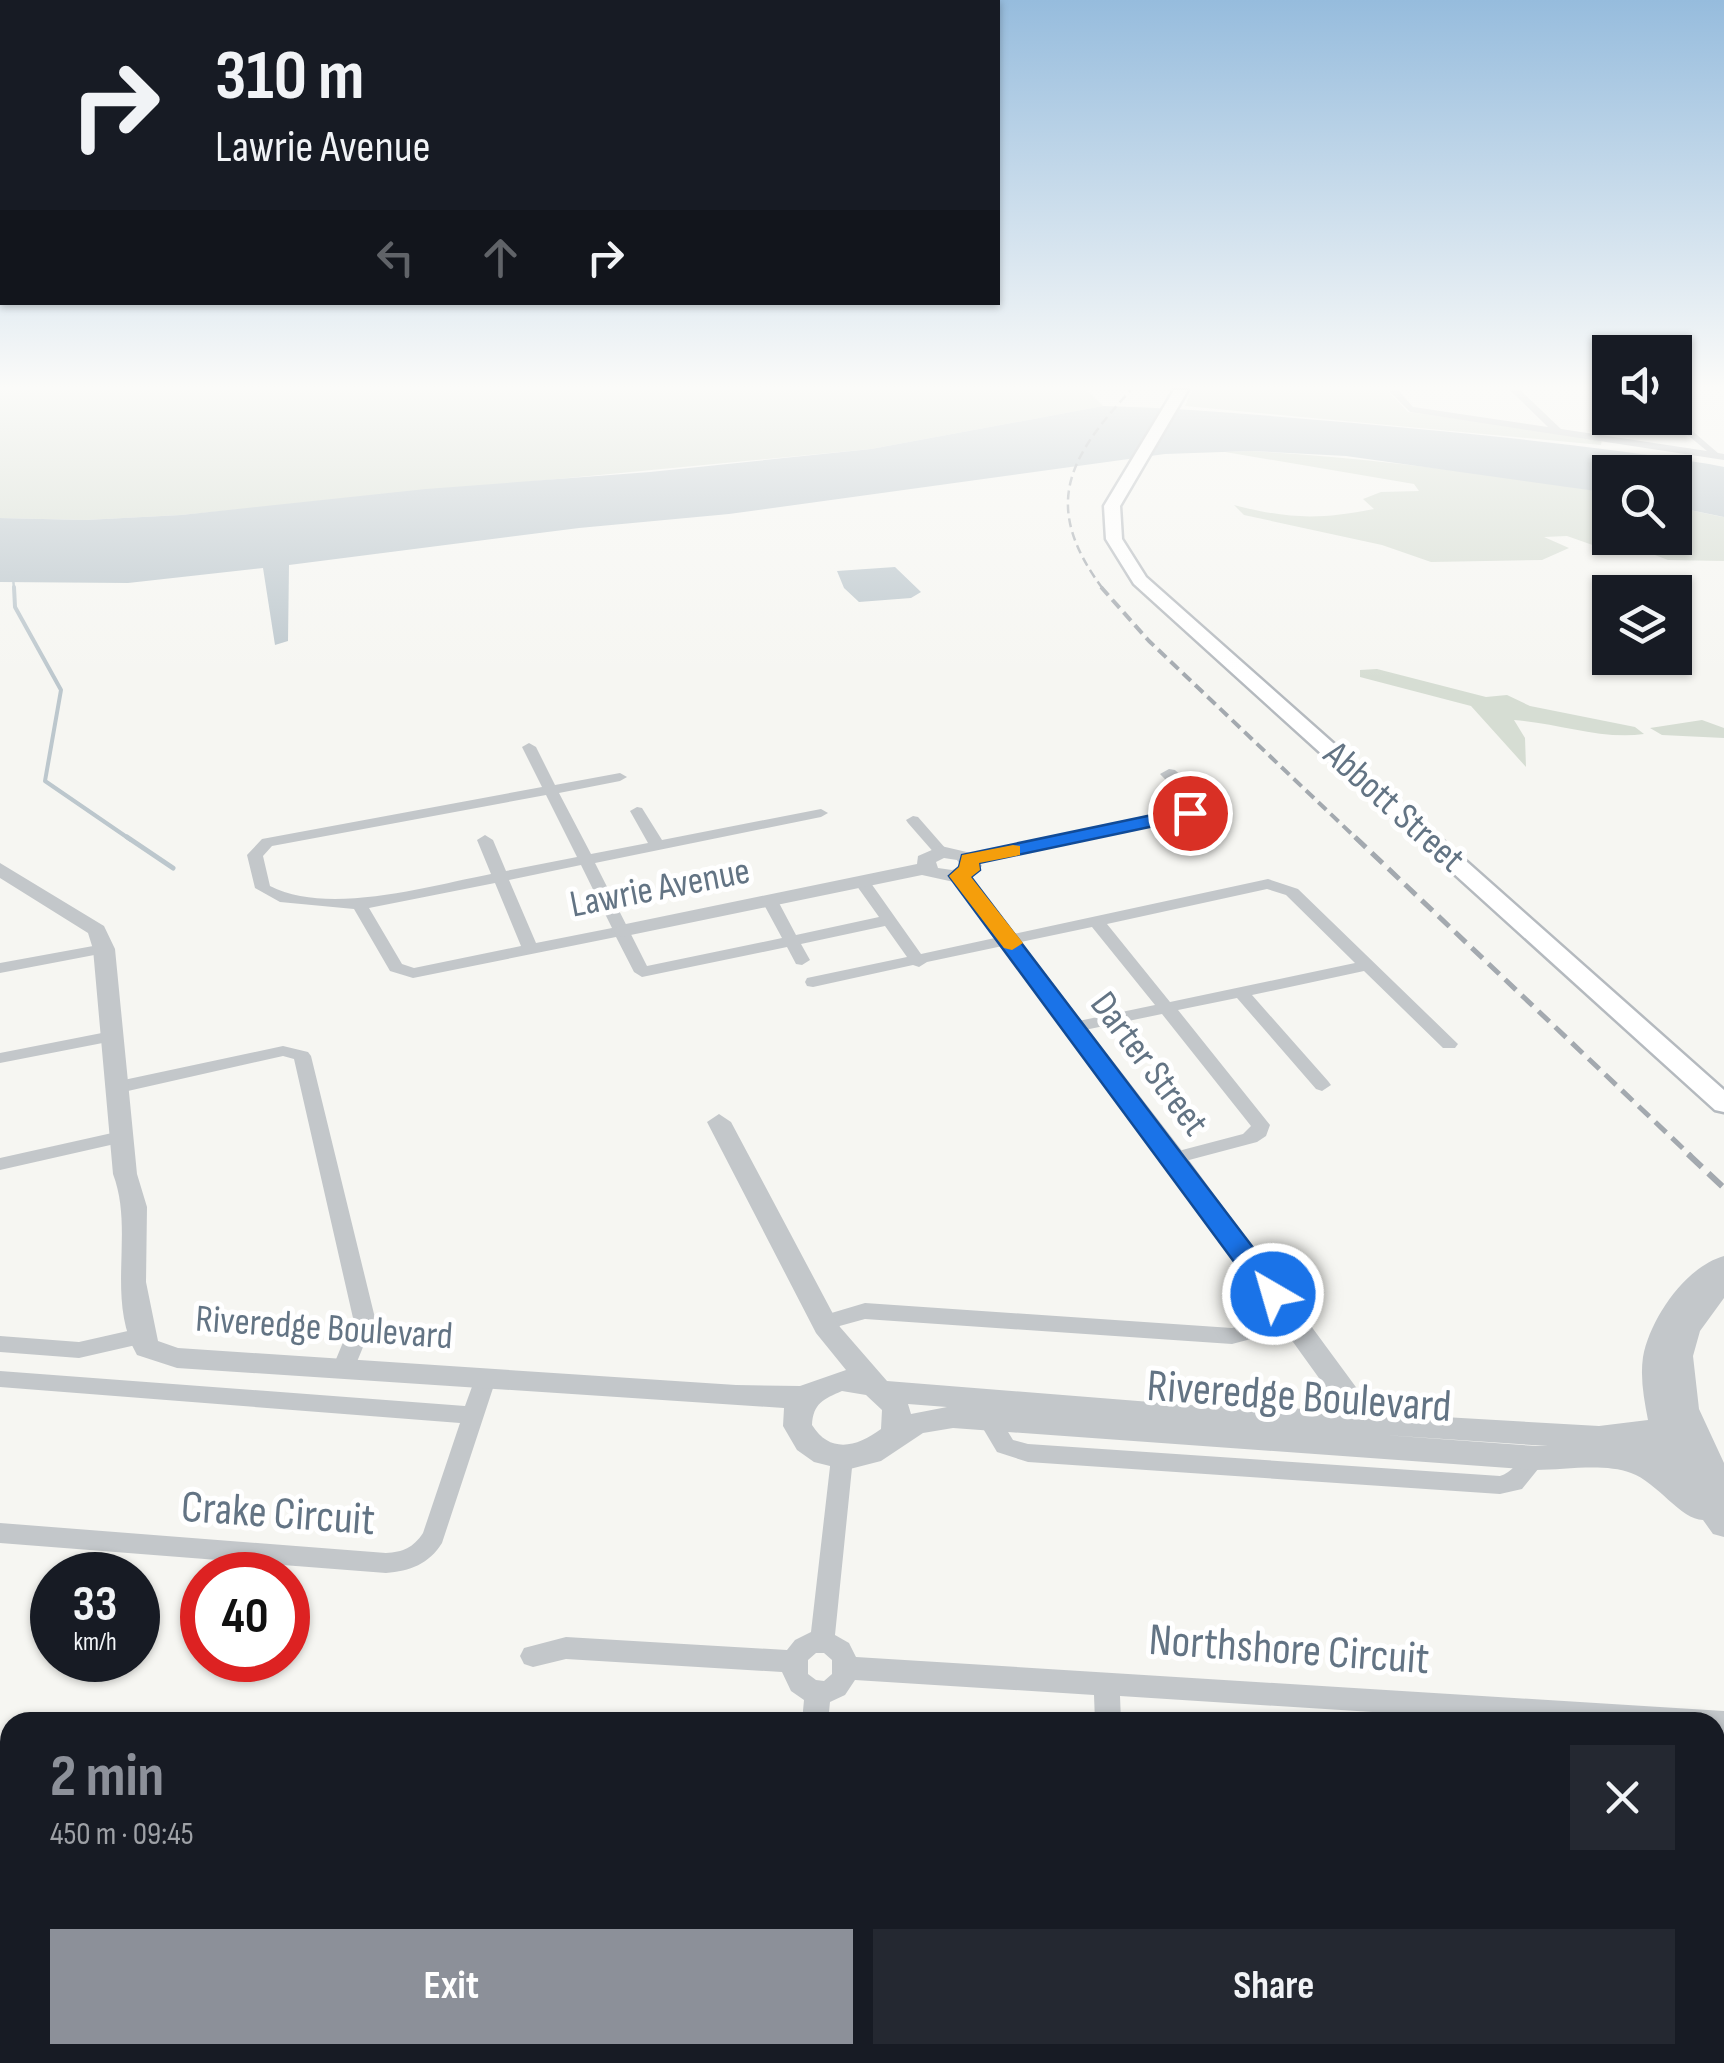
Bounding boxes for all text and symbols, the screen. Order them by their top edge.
text: 310 m [215,35,364,119]
icon: right [50,40,180,170]
text: Lawrie Avenue [215,120,431,175]
icon: left [368,230,423,285]
icon: ahead [473,230,528,285]
icon: right [578,230,633,285]
map controls [1592,335,1692,675]
button: sound [1592,335,1692,435]
button: search [1592,455,1692,555]
button: layers [1592,575,1692,675]
street label: Abbott Street [1314,732,1474,882]
pin [1148,771,1233,856]
icon: arrive [1163,786,1218,841]
street label: Lawrie Avenue [566,849,754,927]
street label: Darter Street [1080,983,1218,1145]
position arrow [1221,1242,1325,1346]
street label: Riveredge Boulevard [194,1297,454,1359]
street label: Riveredge Boulevard [1145,1359,1453,1435]
street label: Crake Circuit [179,1480,377,1548]
speed limit sign: 40 [180,1552,310,1682]
text: 33 [73,1575,117,1635]
street label: Northshore Circuit [1147,1613,1431,1687]
text: km/h [73,1627,117,1658]
text: 2 min [50,1741,164,1813]
button: close [1570,1745,1675,1850]
text: 450 m · 09:45 [50,1815,194,1854]
button: Exit [50,1929,853,2044]
button: Share [873,1929,1675,2044]

